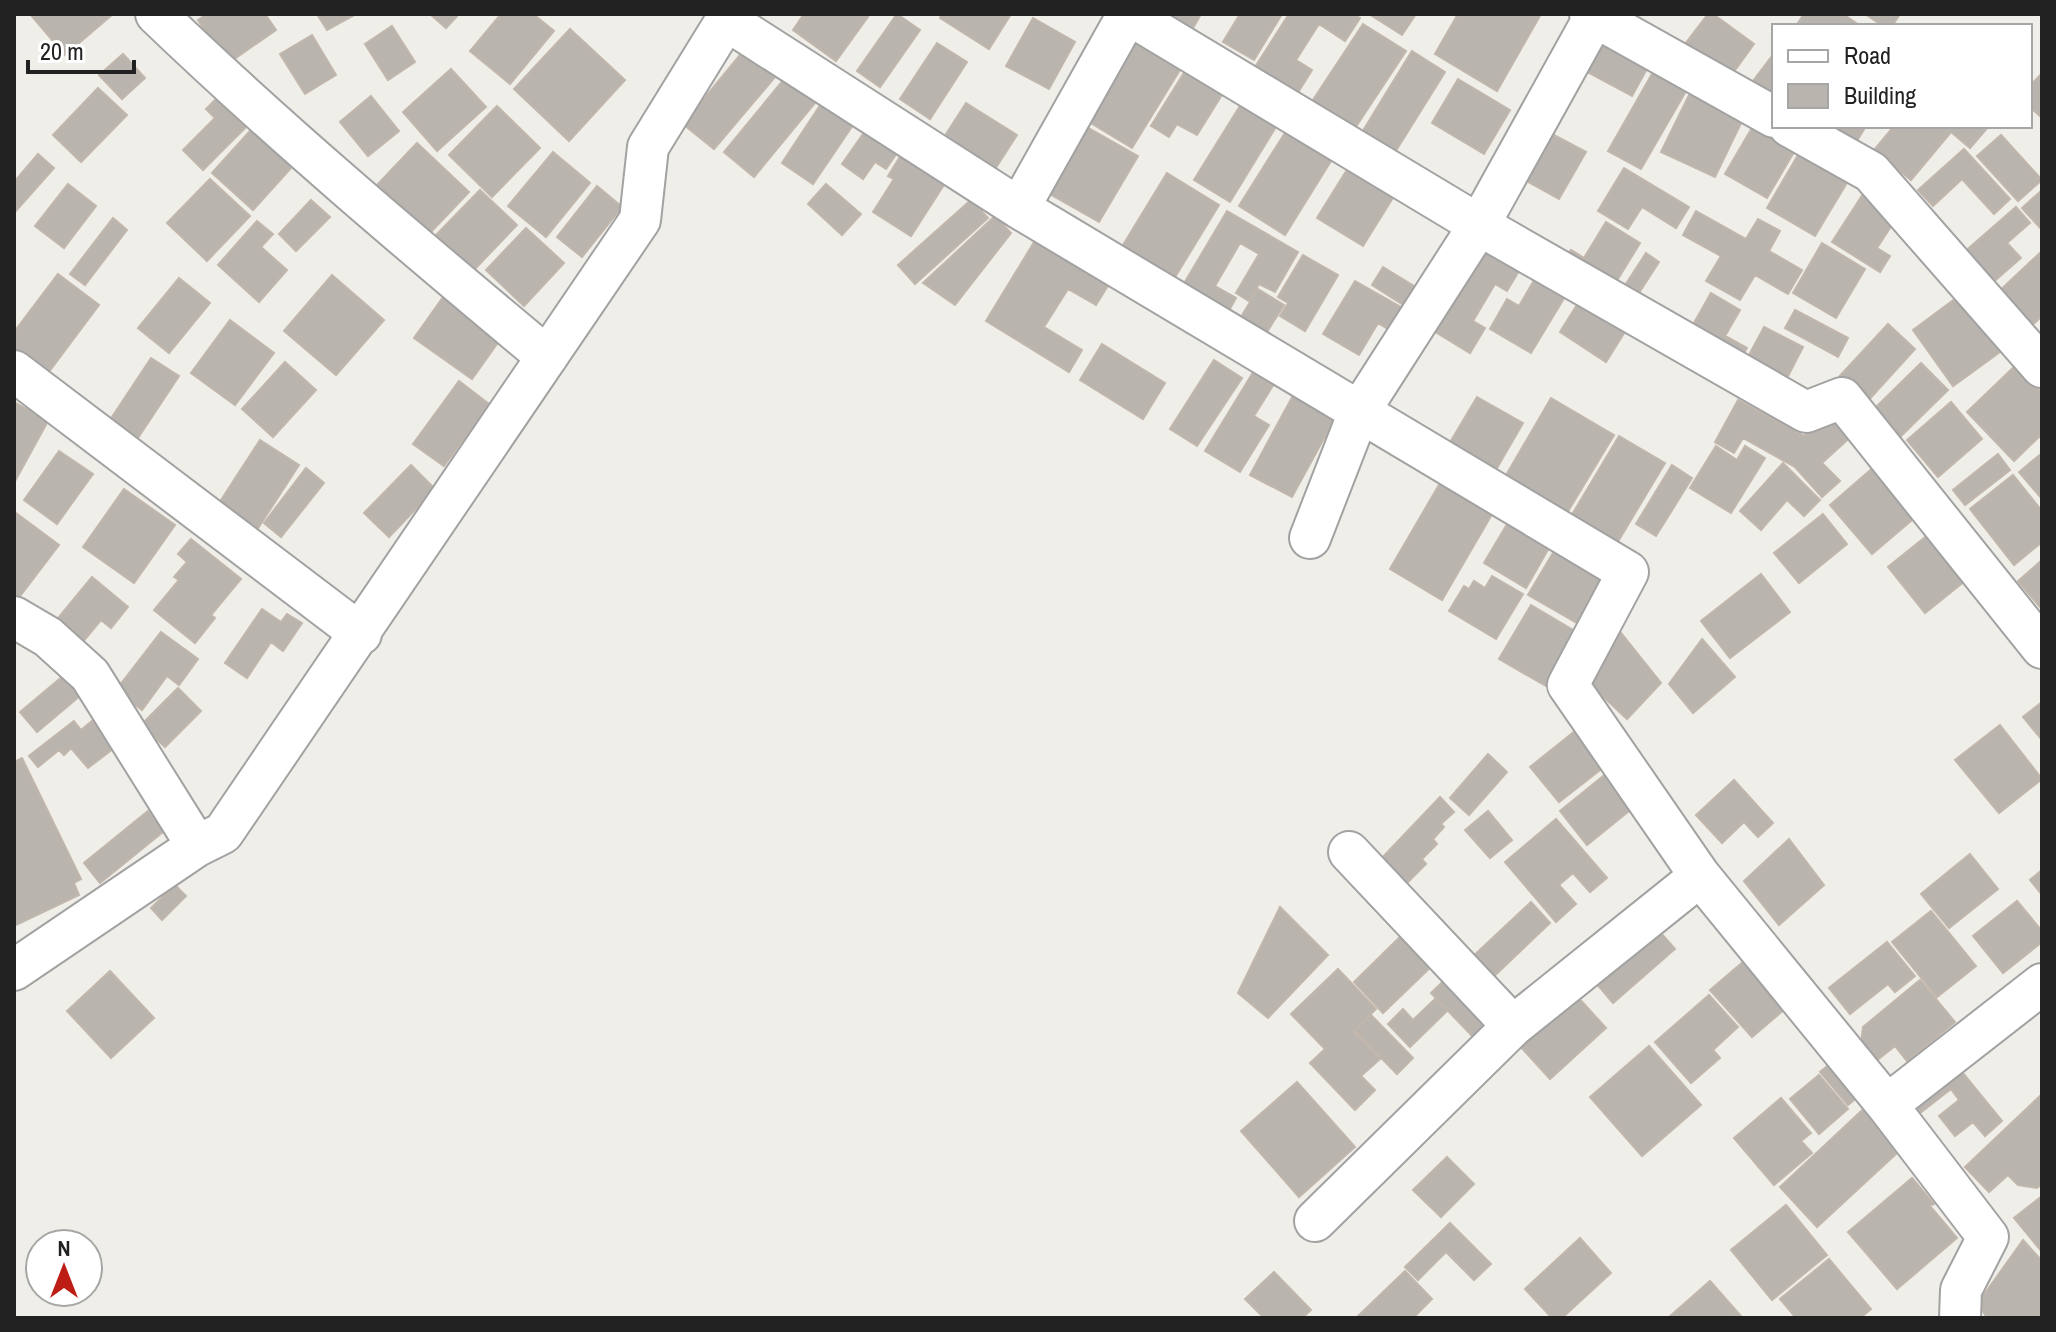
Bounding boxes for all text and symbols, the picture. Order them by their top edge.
scale bar [28,24,134,74]
legend [1772,24,2032,128]
text: 20 m [40,35,84,67]
text: Road [1844,39,1891,71]
text: Building [1844,79,1916,111]
north arrow [24,1228,104,1308]
text: N [57,1233,71,1263]

